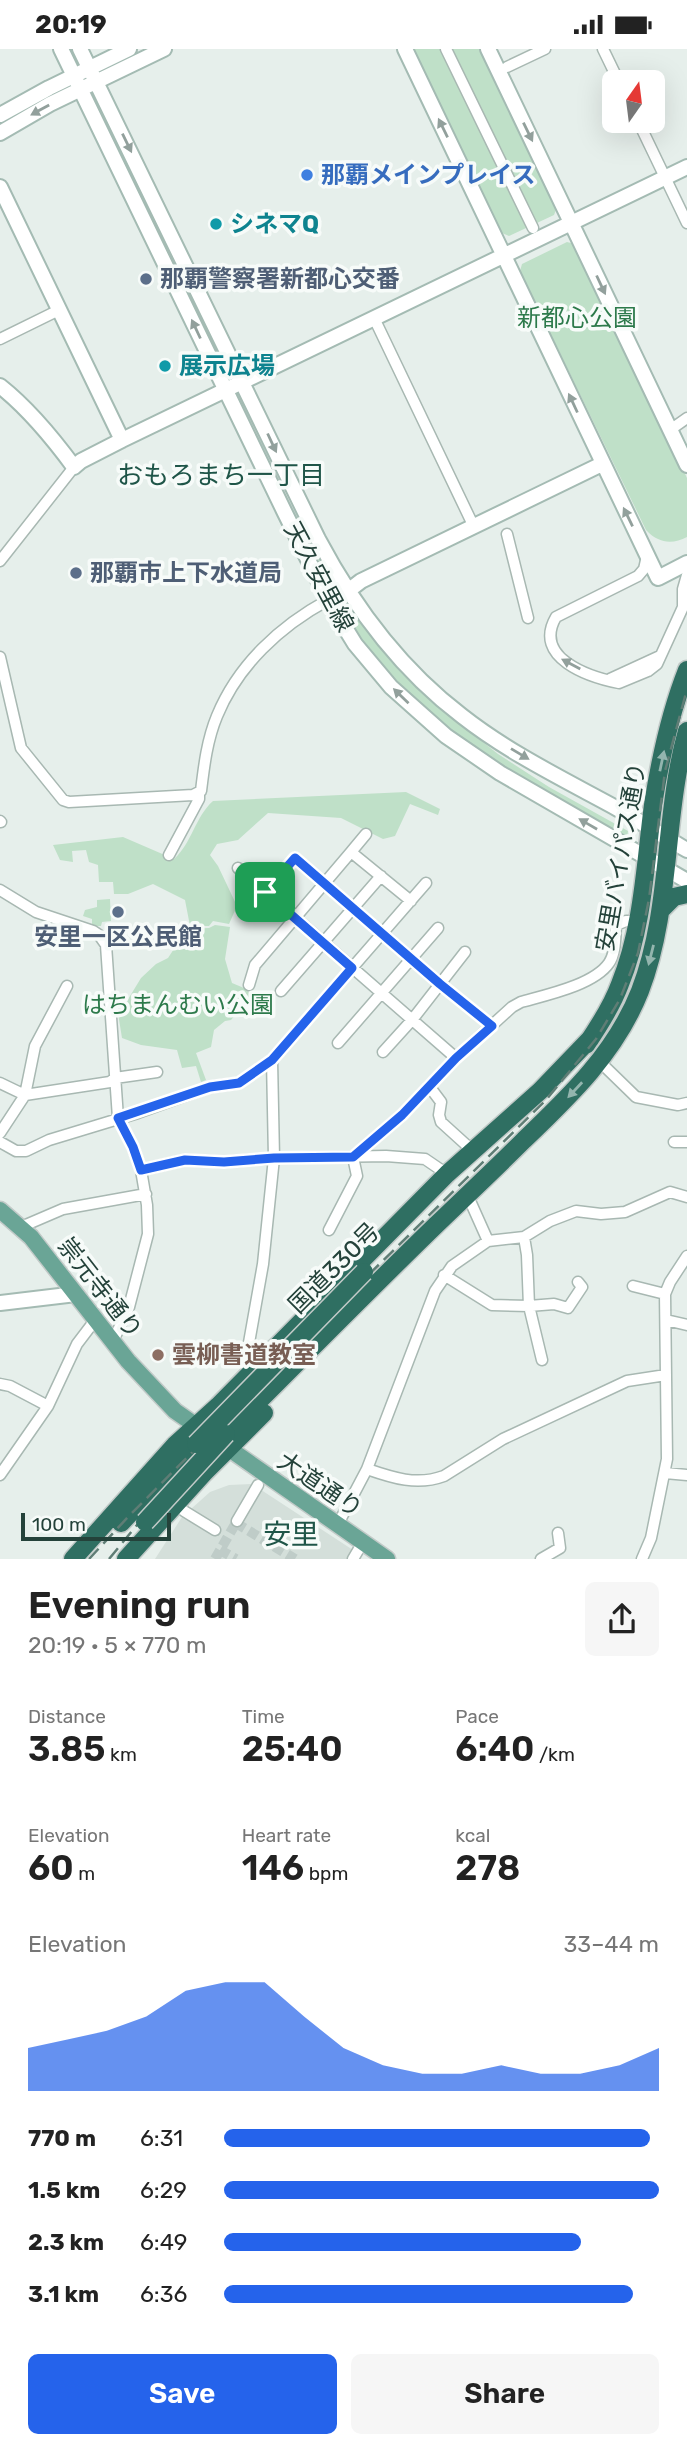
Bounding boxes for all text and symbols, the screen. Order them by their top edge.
text: 20:19 [35,9,107,40]
north arrow [602,70,665,133]
map controls [602,70,665,133]
one-way arrow [30,104,49,116]
one-way arrow [437,118,448,138]
one-way arrow [523,122,534,143]
one-way arrow [121,133,133,153]
place label: 那覇メインプレイス [321,161,536,189]
marker: 那覇メインプレイス [299,167,315,183]
place label: シネマQ [230,210,319,238]
marker: シネマQ [208,216,224,232]
place label: 那覇警察署新都心交番 [160,265,400,293]
marker: 那覇警察署新都心交番 [138,271,154,287]
one-way arrow [595,275,607,295]
park label: 新都心公園 [517,304,637,332]
one-way arrow [190,319,201,339]
place label: 展示広場 [179,352,275,380]
marker: 展示広場 [157,358,173,374]
one-way arrow [567,393,579,413]
one-way arrow [266,433,278,453]
district label: おもろまち一丁目 [117,460,325,491]
one-way arrow [622,507,633,527]
street label: 天久安里線 [278,517,360,637]
place label: 那覇市上下水道局 [90,559,282,587]
marker: 那覇市上下水道局 [68,565,84,581]
one-way arrow [560,659,580,671]
one-way arrow [392,688,409,705]
one-way arrow [511,748,530,761]
one-way arrow [656,750,667,772]
street label: 安里バイパス通り [591,760,651,954]
one-way arrow [578,818,598,830]
pin [235,862,295,922]
icon: arrive [246,873,284,911]
marker: 安里一区公民館 [110,904,126,920]
place label: 安里一区公民館 [34,923,202,951]
one-way arrow [645,944,656,966]
park label: はちまんむい公園 [82,991,274,1019]
one-way arrow [567,1081,583,1098]
street label: 国道330号 [283,1217,385,1319]
street label: 崇元寺通り [52,1232,148,1344]
place label: 雲柳書道教室 [172,1341,316,1369]
marker: 雲柳書道教室 [150,1347,166,1363]
street label: 大道通り [272,1447,368,1523]
scale bar [21,1510,172,1542]
text: 100 m [32,1513,86,1536]
district label: 安里 [263,1518,319,1551]
text: Evening run [28,1582,251,1628]
button: share [585,1582,659,1656]
text: 20:19 · 5 × 770 m [28,1631,206,1659]
text: Distance [28,1705,106,1728]
text: Time [242,1705,285,1728]
text: Pace [455,1705,499,1728]
text: 3.85 [28,1728,105,1770]
text: 25:40 [242,1728,343,1770]
text: 6:40 [455,1728,534,1770]
text: km [105,1743,137,1766]
text: /km [534,1743,575,1766]
text: Elevation [28,1824,109,1847]
text: Heart rate [242,1824,331,1847]
text: kcal [455,1824,490,1847]
text: 60 [28,1847,74,1889]
text: 146 [242,1847,304,1889]
text: 278 [455,1847,520,1889]
text: m [74,1862,95,1885]
text: bpm [304,1862,348,1885]
text: Elevation [28,1930,127,1958]
text: 33–44 m [564,1930,659,1958]
text: 770 m [28,2124,96,2152]
text: 6:31 [140,2124,183,2152]
text: 1.5 km [28,2176,100,2204]
text: 6:29 [140,2176,187,2204]
text: 2.3 km [28,2228,104,2256]
text: 6:49 [140,2228,188,2256]
text: 3.1 km [28,2280,99,2308]
text: 6:36 [140,2280,187,2308]
button: Save [28,2354,337,2434]
button: Share [351,2354,659,2434]

